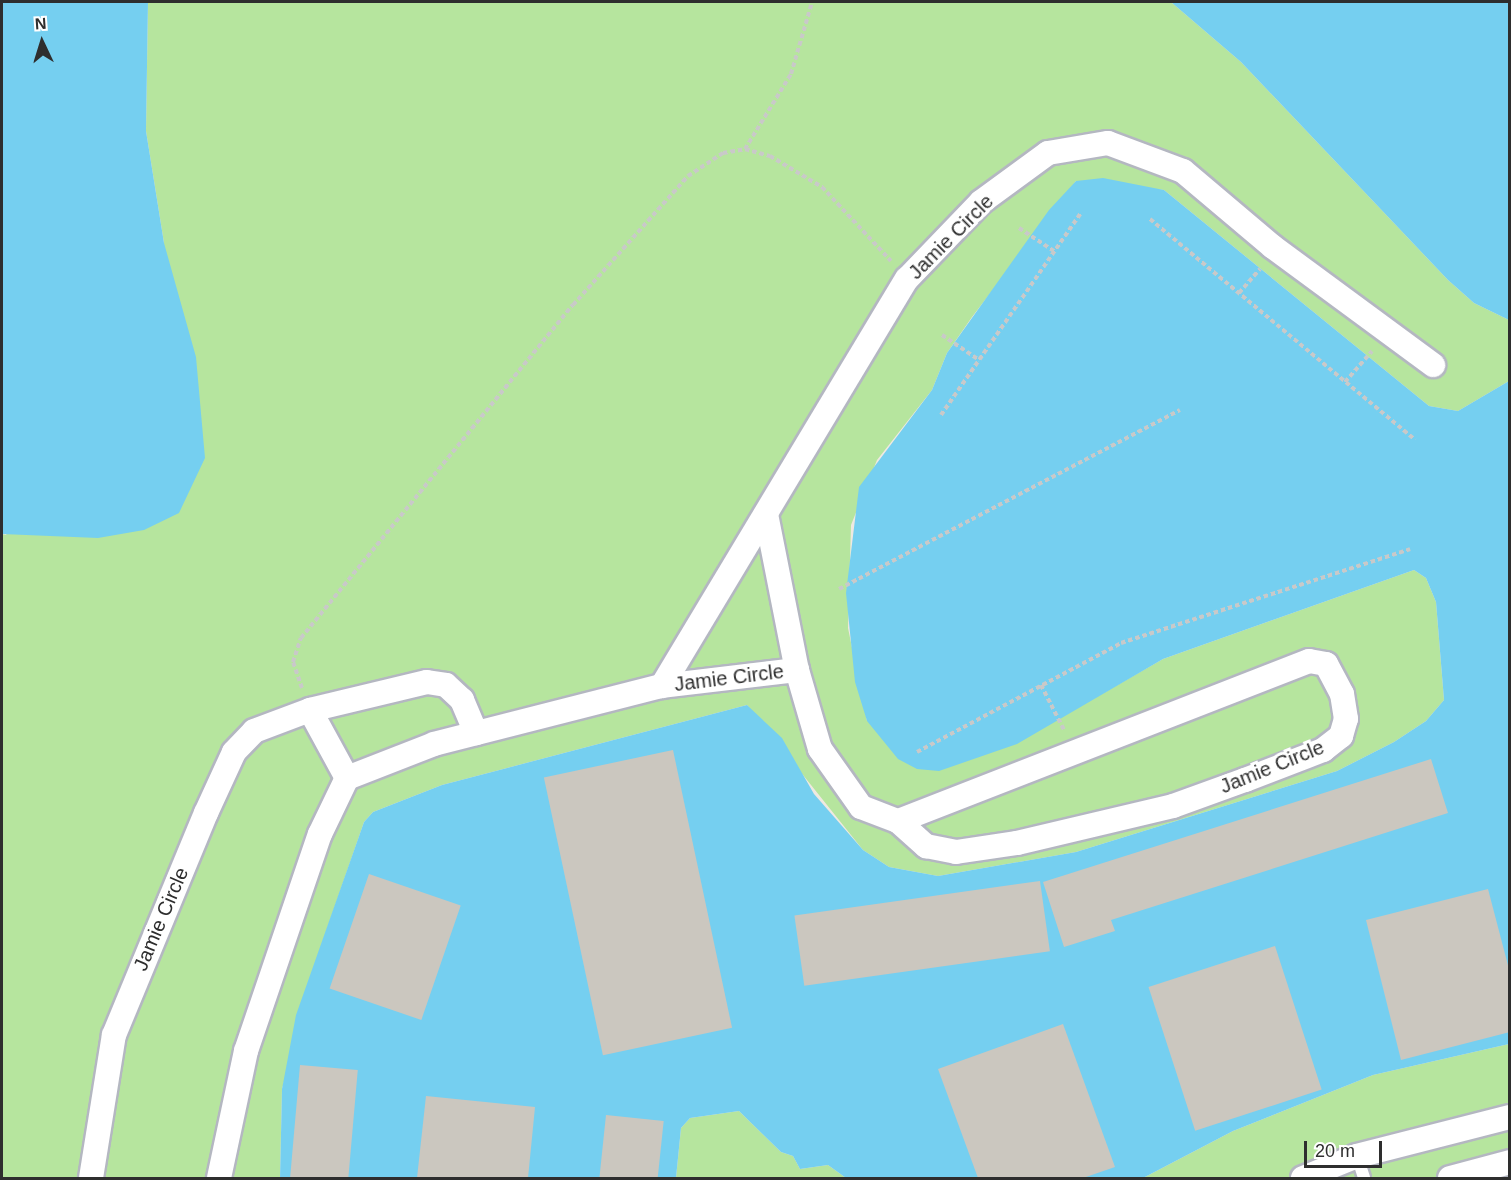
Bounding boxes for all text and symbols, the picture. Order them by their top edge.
north arrow [12,12,72,72]
text: N [34,15,47,32]
street label: Jamie Circle [904,190,998,284]
street label: Jamie Circle [673,659,785,697]
street label: Jamie Circle [1217,735,1327,799]
street label: Jamie Circle [128,864,194,974]
scale bar [1307,1129,1385,1167]
text: 20 m [1315,1141,1355,1161]

